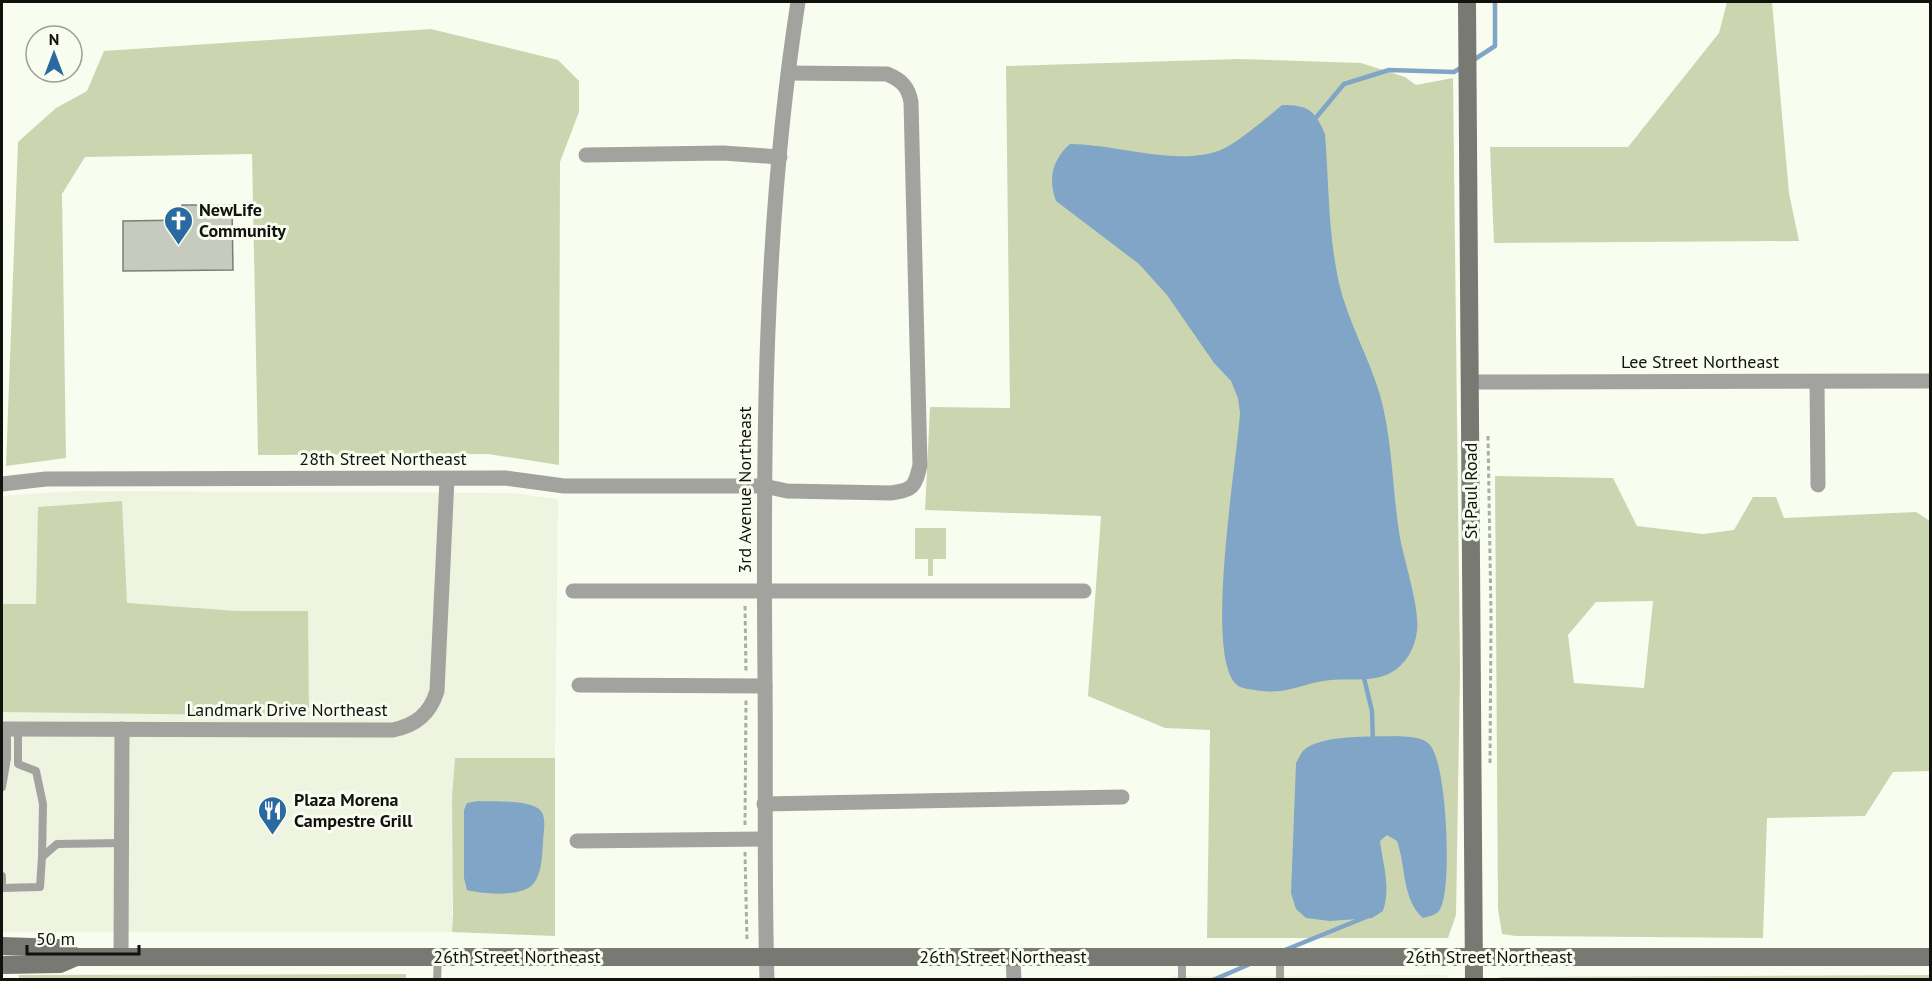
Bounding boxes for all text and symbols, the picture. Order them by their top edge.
north arrow [24,24,84,84]
text: N [49,29,59,49]
place label: NewLife Community [199,198,286,242]
church icon: NewLife Community [162,204,194,246]
street label: Lee Street Northeast [1621,350,1779,373]
street label: 3rd Avenue Northeast [733,407,756,574]
street label: St Paul Road [1459,443,1482,539]
street label: 28th Street Northeast [299,447,467,470]
street label: Landmark Drive Northeast [186,698,388,721]
place label: Plaza Morena Campestre Grill [294,788,413,832]
restaurant icon: Plaza Morena Campestre Grill [257,794,289,836]
scale bar [27,918,140,956]
text: 50 m [36,927,75,950]
street label: 26th Street Northeast [433,945,601,968]
street label: 26th Street Northeast [919,945,1087,968]
street label: 26th Street Northeast [1405,945,1573,968]

